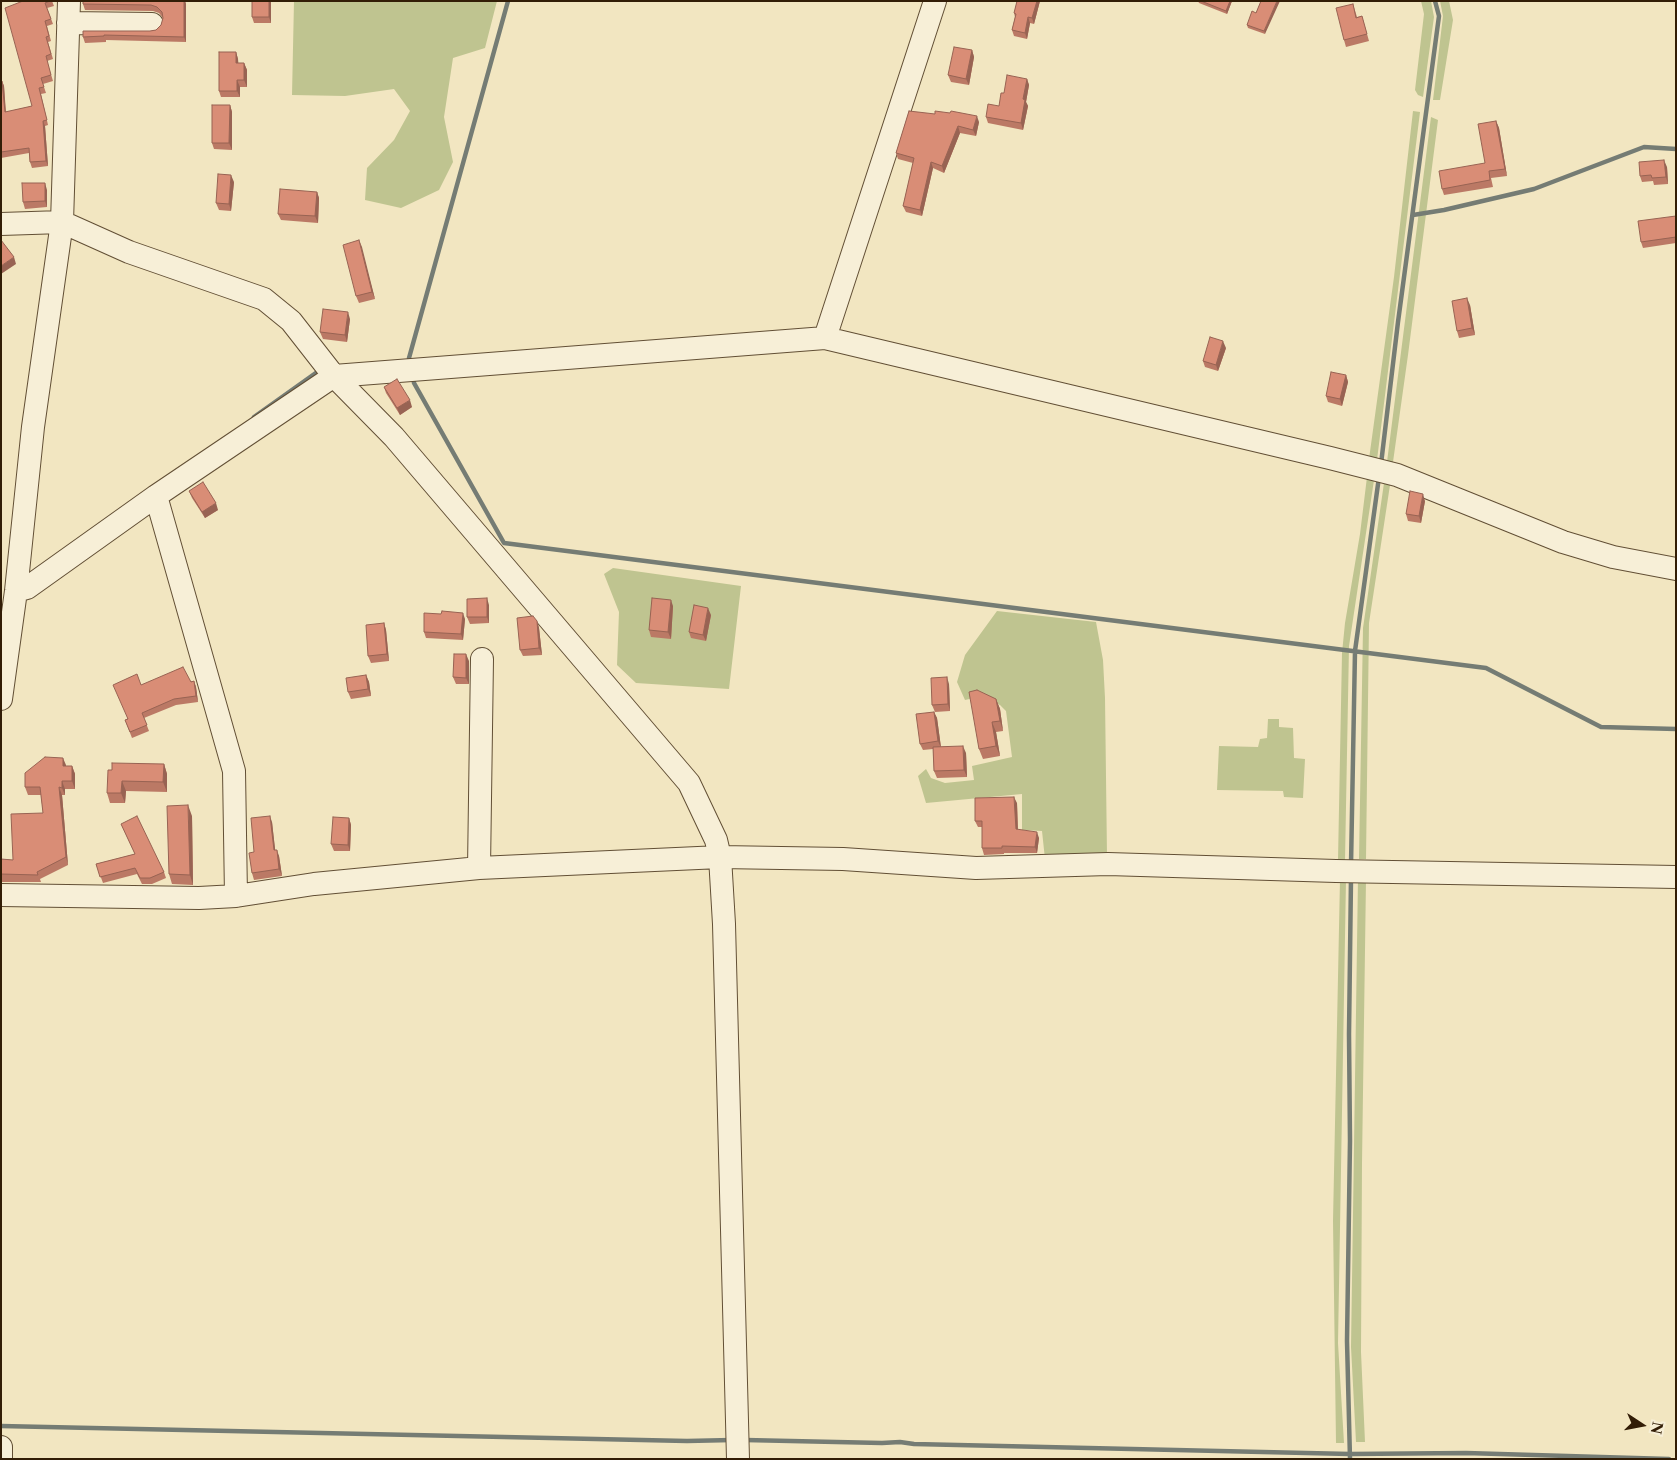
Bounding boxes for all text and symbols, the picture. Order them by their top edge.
north arrow [1617,1400,1667,1450]
text: N [1647,1420,1667,1436]

